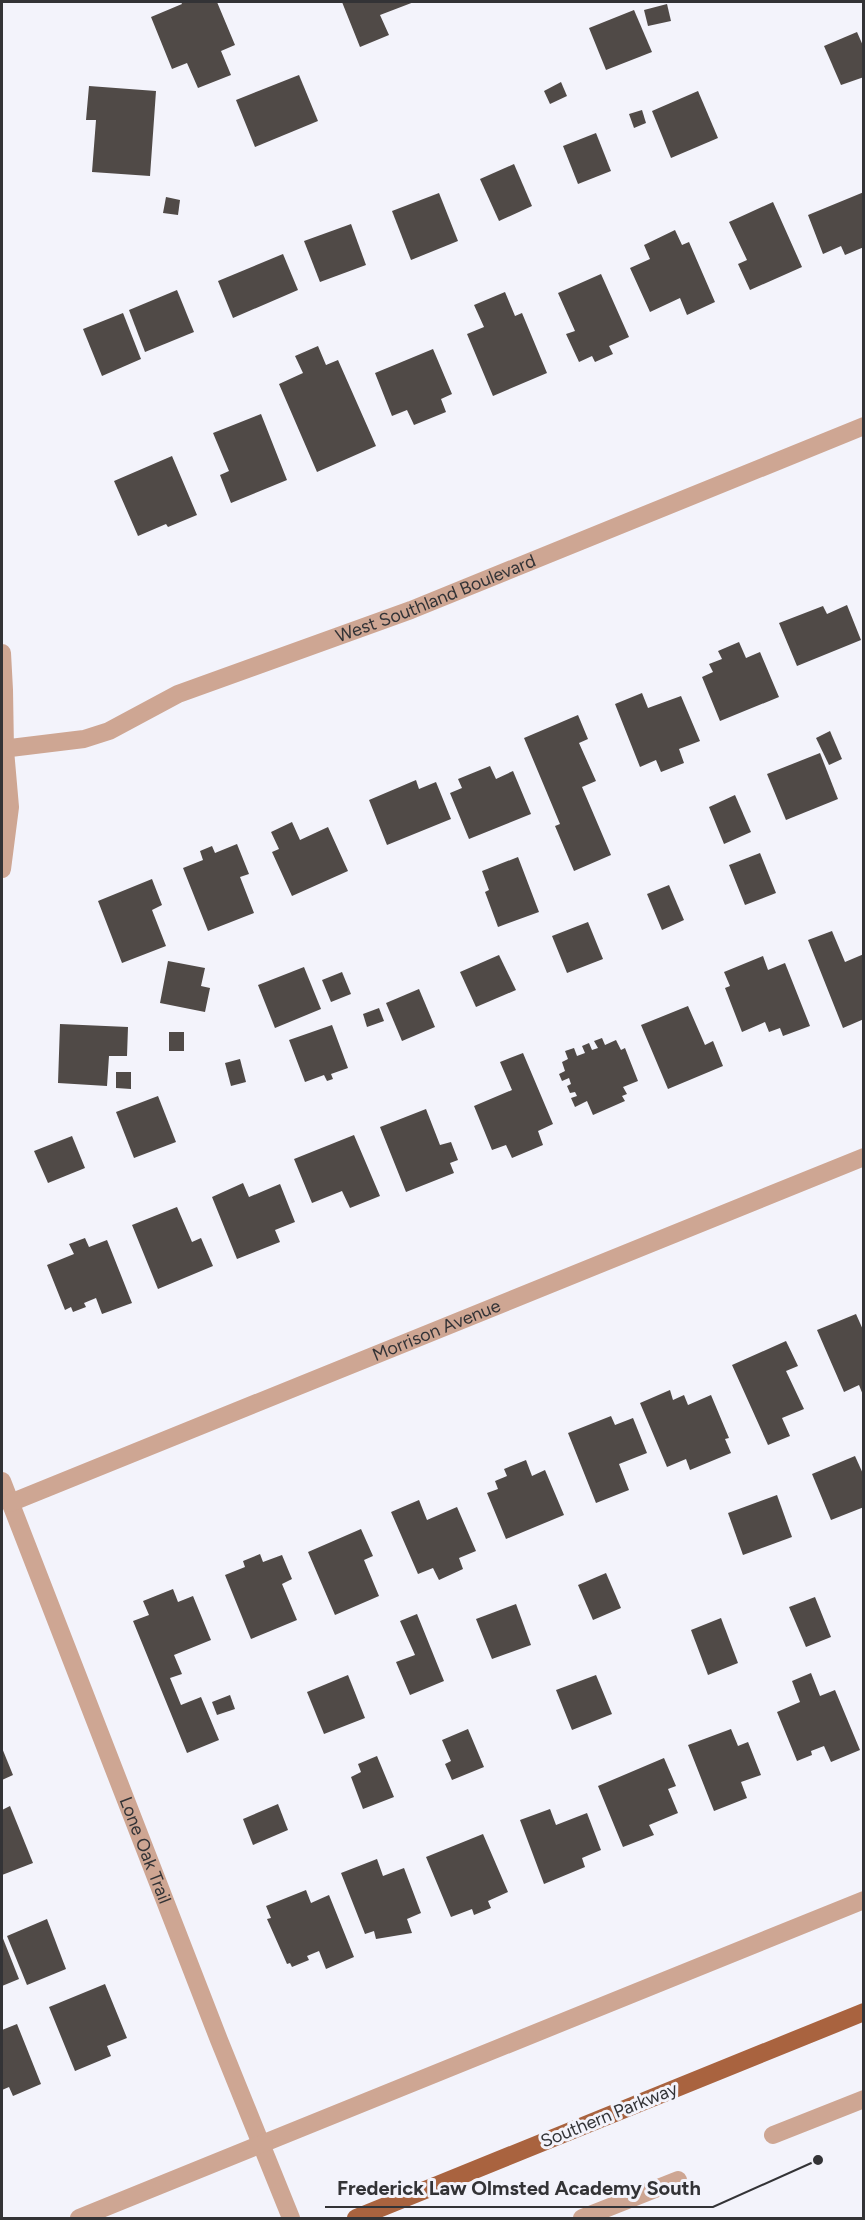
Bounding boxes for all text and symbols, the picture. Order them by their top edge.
street label: West Southland Boulevard [333,550,539,647]
street label: Morrison Avenue [369,1294,504,1366]
street label: Lone Oak Trail [115,1793,176,1907]
street label: Southern Parkway [537,2077,681,2152]
callout: Frederick Law Olmsted Academy South [325,2169,713,2207]
text: Frederick Law Olmsted Academy South [337,2176,701,2200]

